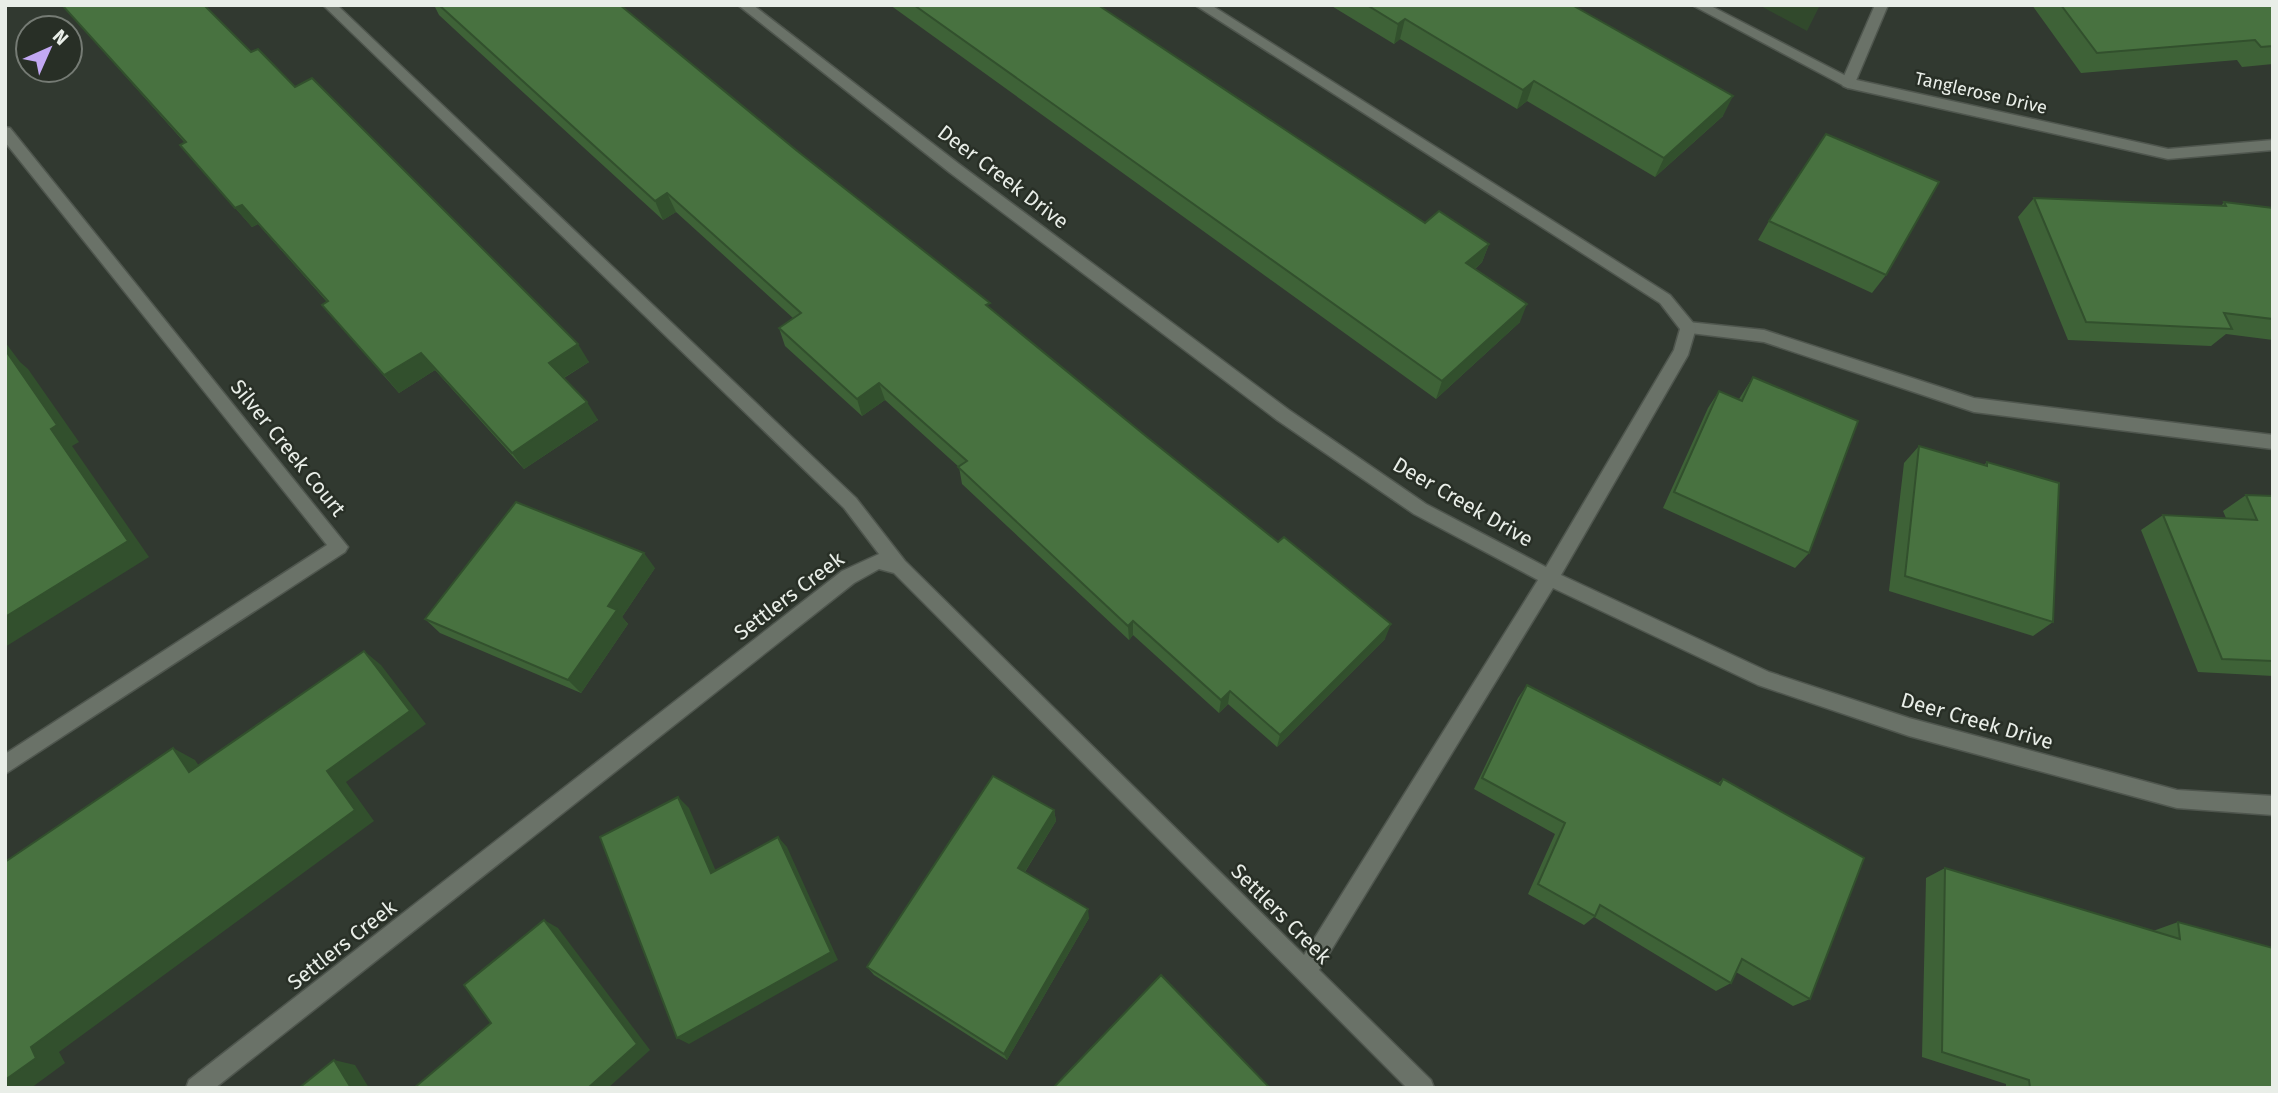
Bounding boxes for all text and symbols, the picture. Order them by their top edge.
north arrow [14,14,84,84]
text: N [48,25,73,50]
street label: Tanglerose Drive [1913,67,2049,119]
street label: Deer Creek Drive [932,119,1074,235]
street label: Silver Creek Court [225,374,351,522]
street label: Deer Creek Drive [1388,451,1538,553]
street label: Settlers Creek [729,546,849,646]
street label: Deer Creek Drive [1898,687,2056,755]
street label: Settlers Creek [1225,858,1337,970]
street label: Settlers Creek [282,894,402,996]

